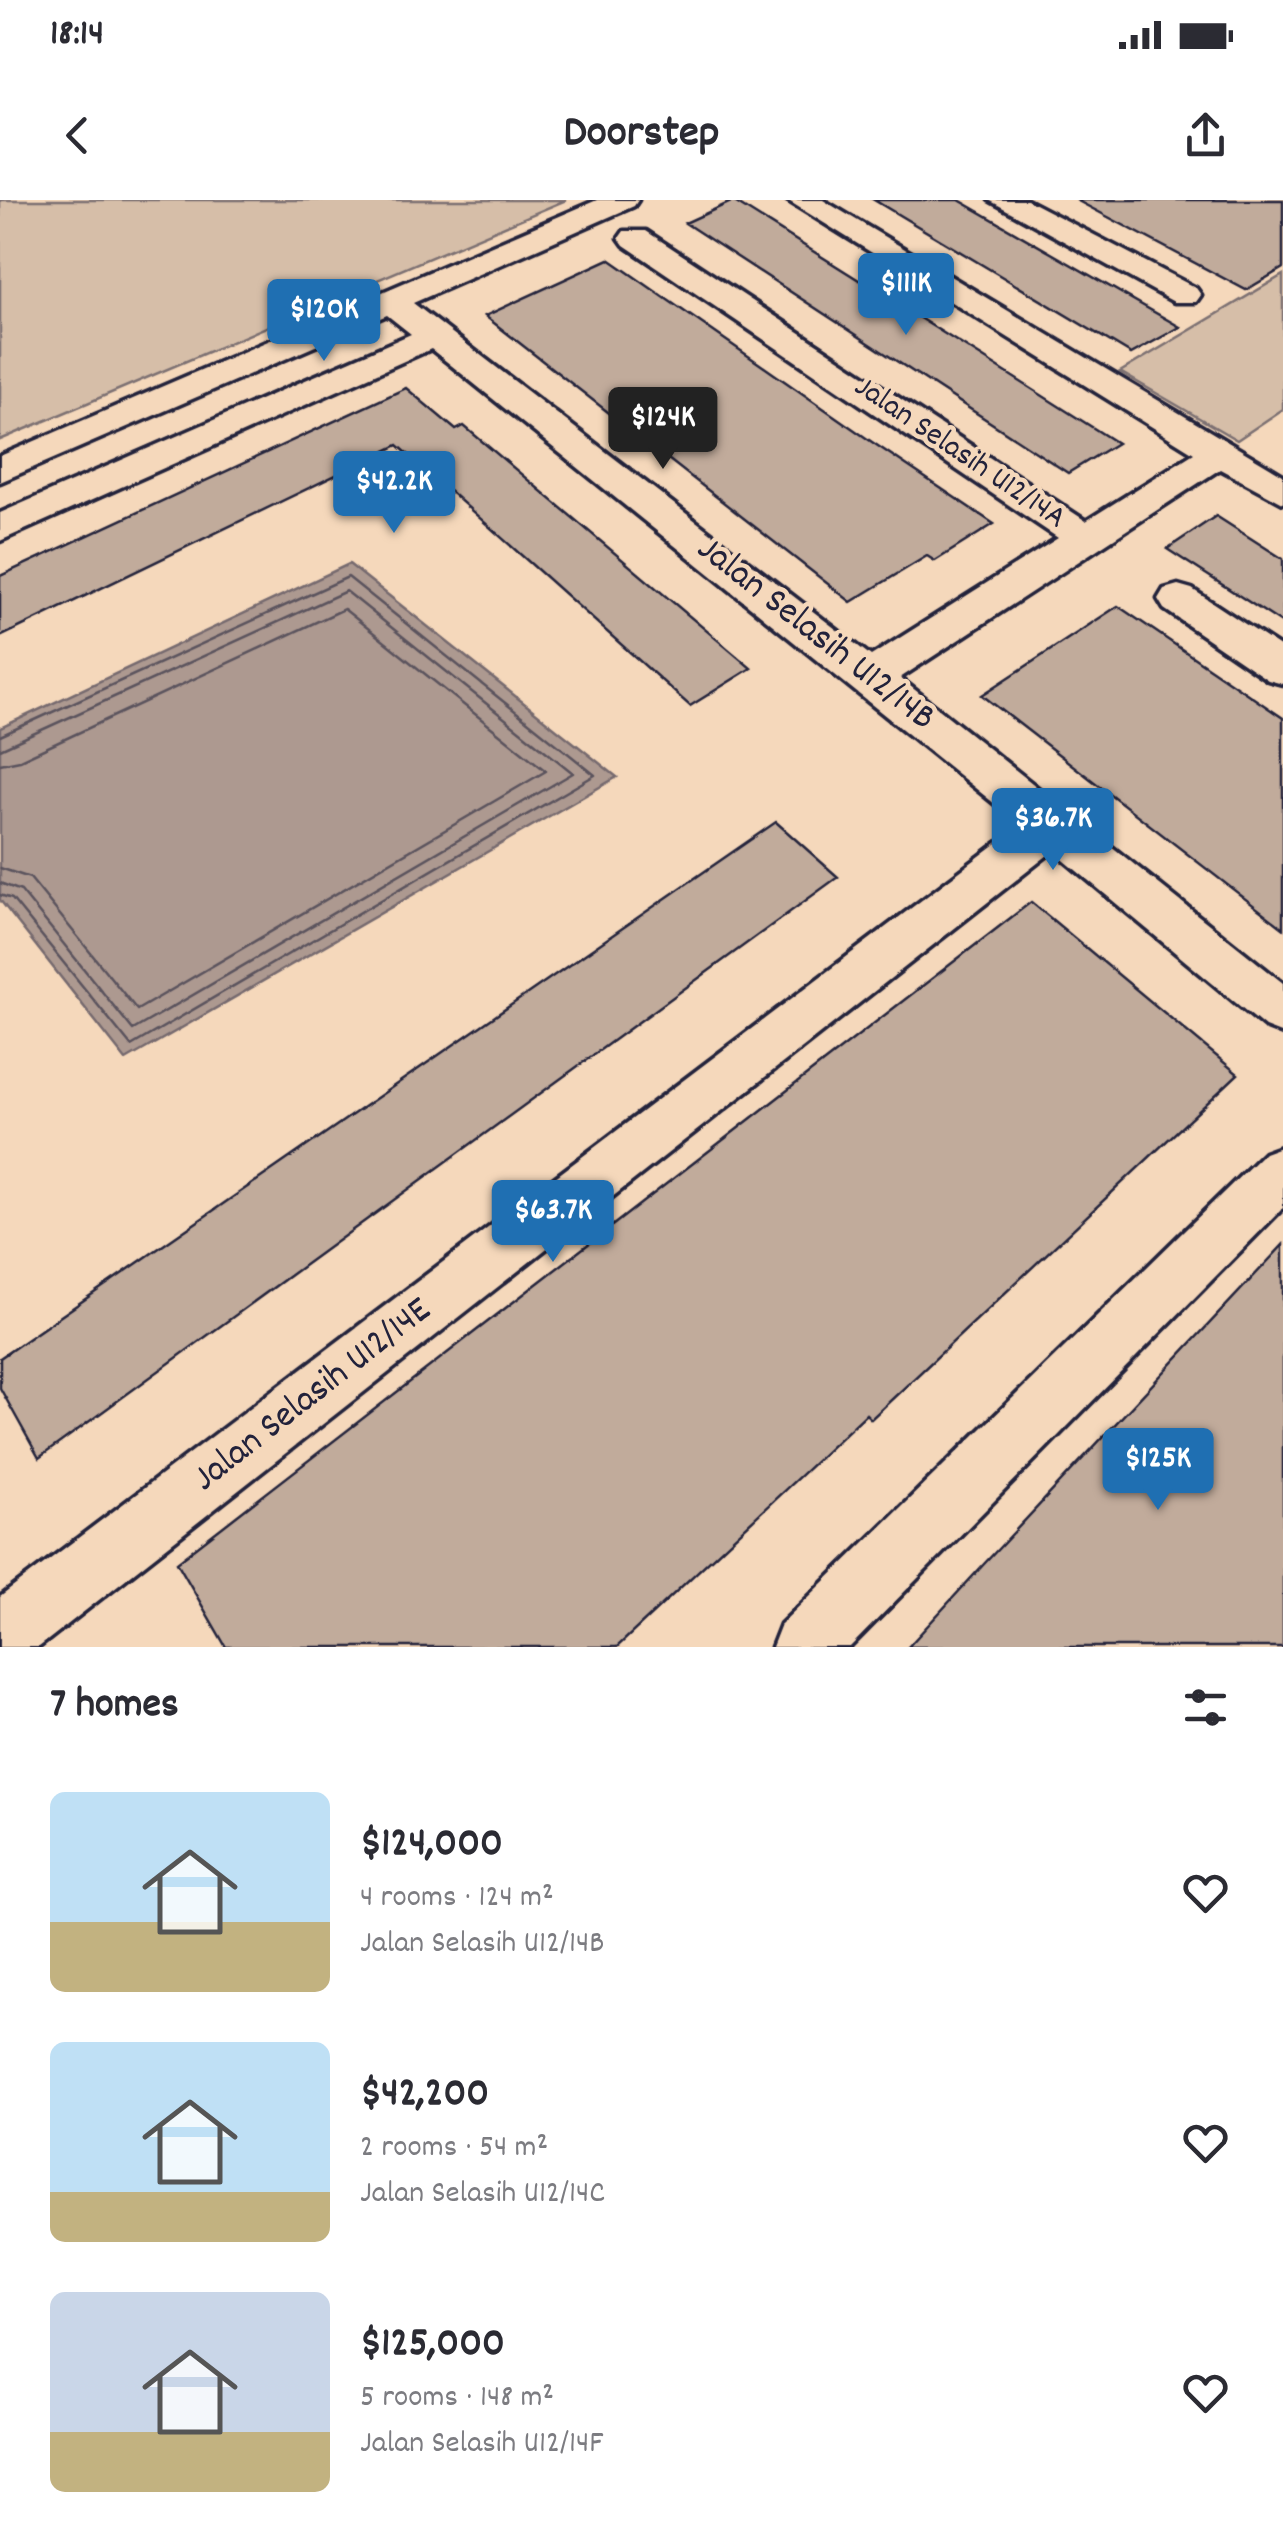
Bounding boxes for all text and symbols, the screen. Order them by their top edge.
text: 18:14 [50,8,104,63]
text: Doorstep [563,103,720,167]
icon: back [50,108,105,163]
icon: share [1178,108,1233,163]
pin: $111K [836,253,976,338]
text: $111K [880,262,932,308]
pin: $120K [254,279,394,364]
text: $120K [289,288,359,334]
street label: Jalan Selasih U12/14A [844,366,1074,542]
pin: $124K [593,387,733,472]
text: $124K [630,396,696,442]
pin: $42.2K [313,451,475,536]
text: $42.2K [355,460,433,506]
street label: Jalan Selasih U12/14B [684,524,946,746]
pin: $36.7K [972,788,1134,873]
text: $36.7K [1014,797,1092,843]
pin: $63.7K [472,1180,634,1265]
text: $63.7K [514,1189,592,1235]
street label: Jalan Selasih U12/14E [182,1285,444,1507]
pin: $125K [1088,1428,1228,1513]
text: $125K [1125,1437,1191,1483]
text: 7 homes [50,1677,179,1737]
icon: filters [1178,1680,1233,1735]
text: $124,000 [360,1816,503,1876]
icon: home [130,1832,250,1952]
icon: heart [1178,1865,1233,1920]
text: 4 rooms · 124 m² [360,1876,554,1922]
text: Jalan Selasih U12/14B [360,1922,605,1968]
text: $42,200 [360,2066,489,2126]
icon: home [130,2082,250,2202]
icon: heart [1178,2115,1233,2170]
text: 2 rooms · 54 m² [360,2126,548,2172]
text: Jalan Selasih U12/14C [360,2172,605,2218]
text: $125,000 [360,2316,505,2376]
icon: home [130,2332,250,2452]
icon: heart [1178,2365,1233,2420]
text: 5 rooms · 148 m² [360,2376,554,2422]
text: Jalan Selasih U12/14F [360,2422,604,2468]

